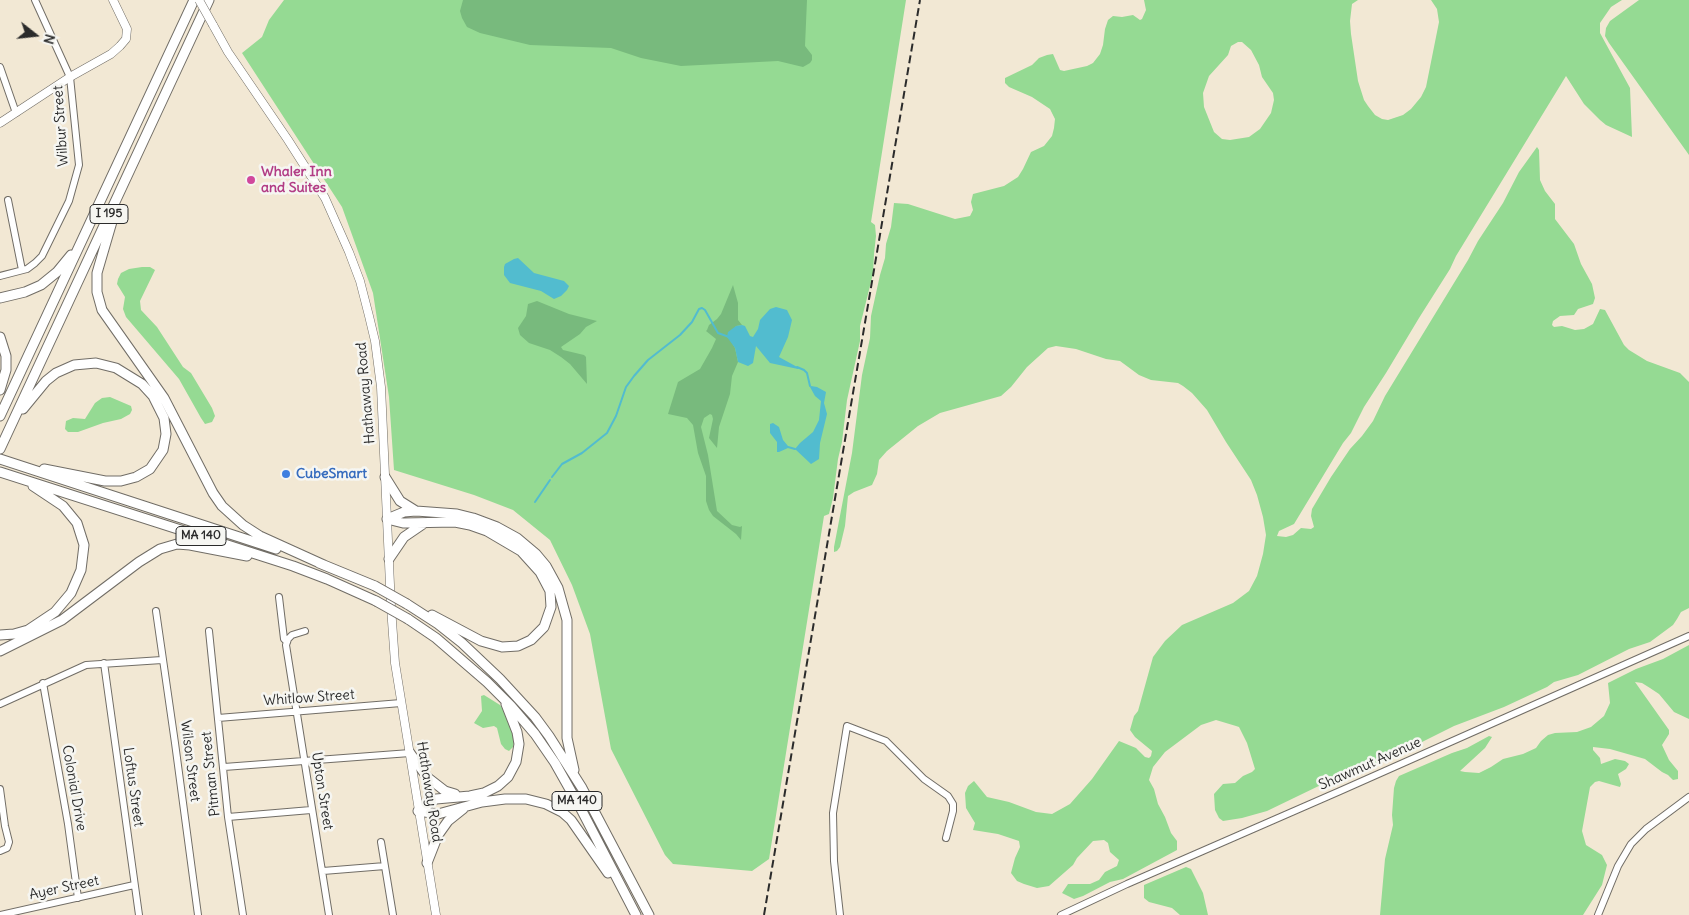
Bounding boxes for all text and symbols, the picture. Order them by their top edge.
north arrow [10,10,60,60]
text: N [39,32,59,46]
street label: Wilbur Street [50,85,72,167]
place label: Whaler Inn and Suites [261,164,332,196]
marker: Whaler Inn and Suites [245,174,257,186]
road number: I 195 [90,204,128,223]
street label: Hathaway Road [353,342,379,444]
place label: CubeSmart [296,466,367,482]
marker: CubeSmart [280,468,292,480]
road number: MA 140 [176,526,226,546]
street label: Whitlow Street [263,686,355,710]
street label: Wilson Street [177,719,203,803]
street label: Pitman Street [198,731,224,817]
street label: Shawmut Avenue [1316,734,1424,794]
street label: Hathaway Road [413,740,445,844]
street label: Colonial Drive [58,744,90,832]
street label: Loftus Street [119,746,147,828]
street label: Upton Street [308,751,336,831]
road number: MA 140 [552,791,602,810]
street label: Ayer Street [28,872,100,904]

